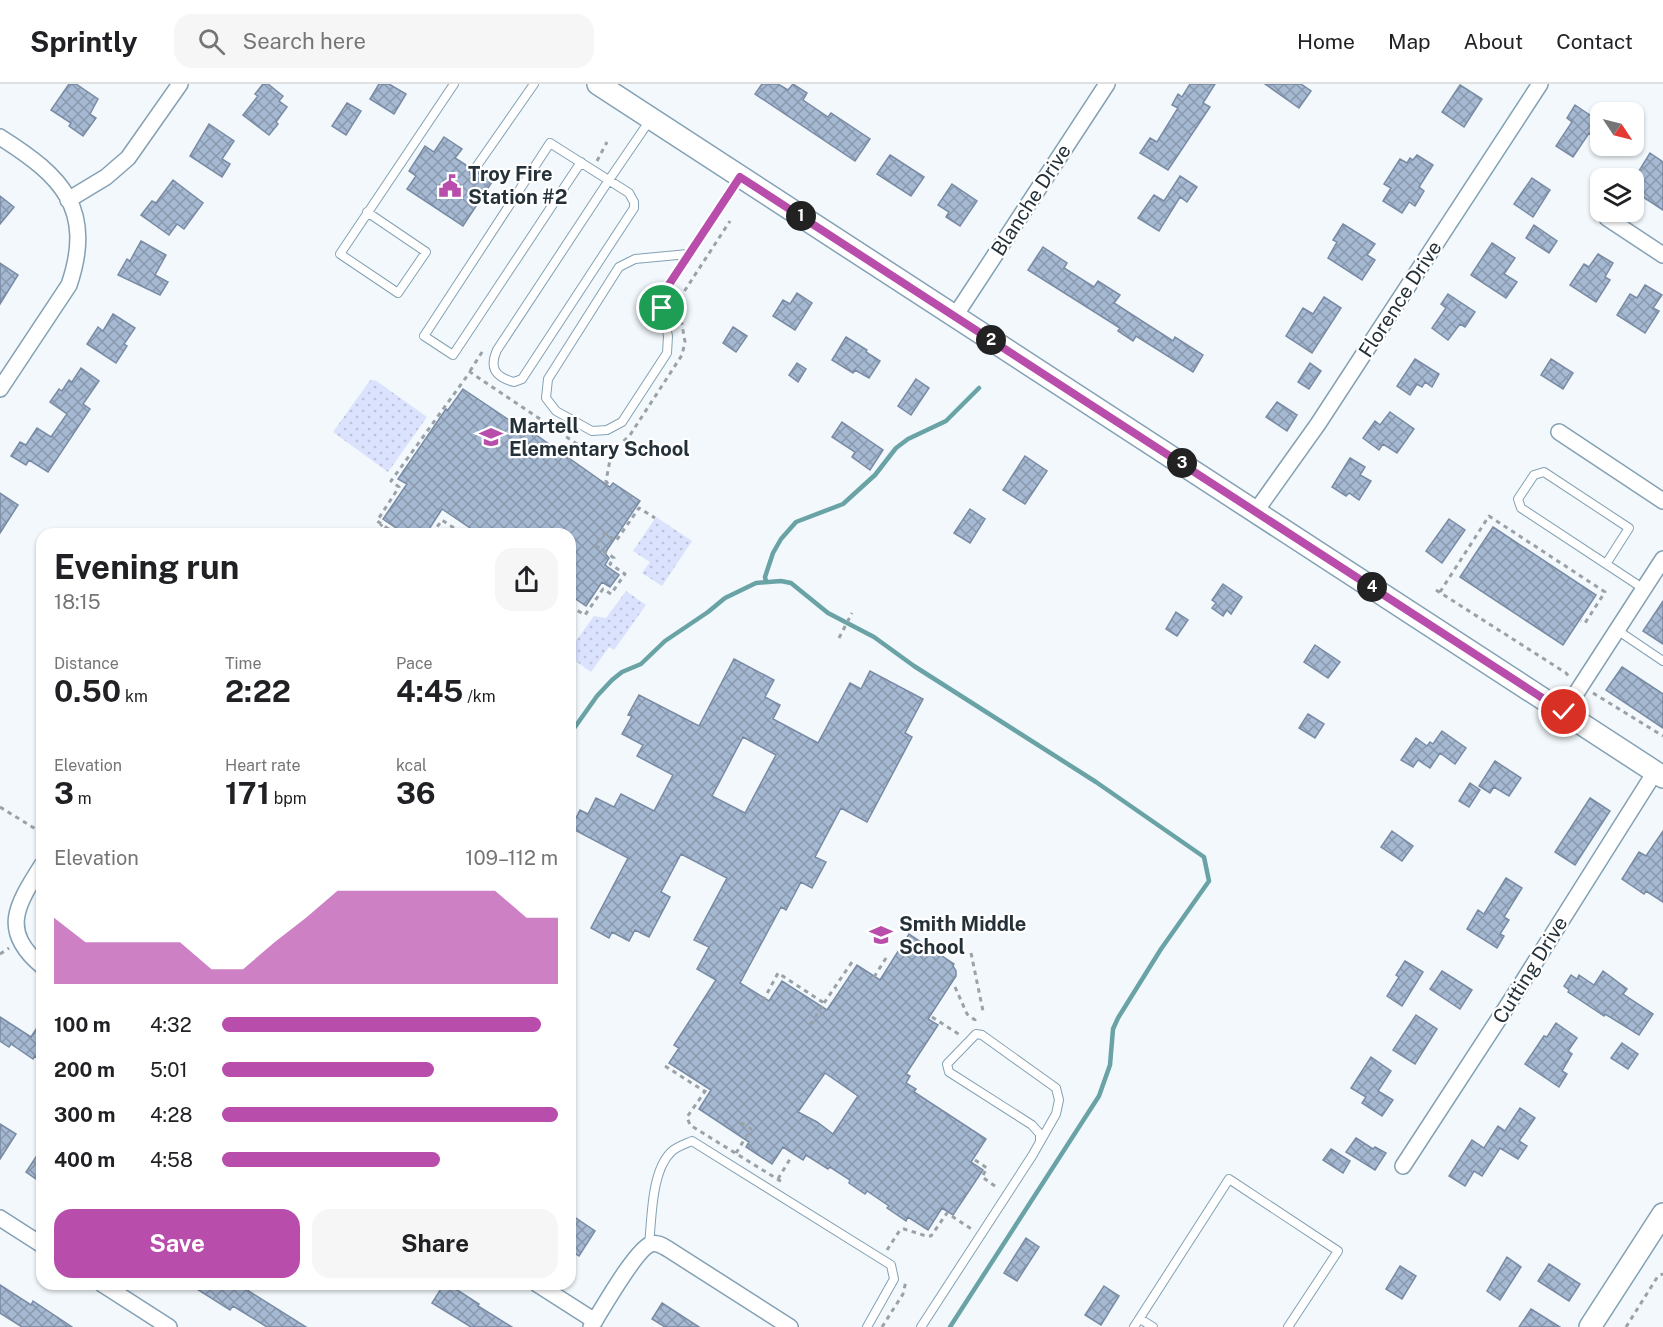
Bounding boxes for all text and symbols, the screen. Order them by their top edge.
search box [174,14,594,68]
text: Sprintly [30,25,138,58]
icon: search [195,25,228,58]
text: Search here [243,28,366,54]
text: Home [1297,29,1355,54]
text: Map [1388,29,1431,54]
text: About [1464,29,1523,54]
text: Contact [1556,29,1633,54]
north arrow [1590,102,1644,156]
map controls [1590,102,1644,222]
street label: Blanche Drive [986,140,1076,260]
place label: Troy Fire Station #2 [468,162,567,209]
button: layers [1590,168,1644,222]
public building icon: Troy Fire Station #2 [437,173,463,199]
pin: 1 [786,201,816,231]
text: 1 [798,206,804,225]
street label: Florence Drive [1353,236,1447,362]
pin [636,282,687,333]
icon: arrive [645,291,678,324]
pin: 2 [976,325,1006,355]
text: 2 [986,330,996,349]
place label: Martell Elementary School [509,414,690,461]
school or university icon: Martell Elementary School [478,424,504,450]
pin: 3 [1167,448,1197,478]
text: 3 [1177,453,1187,472]
text: Evening run [54,548,239,586]
button: share [495,548,558,611]
pin: 4 [1357,572,1387,602]
text: 4 [1367,577,1377,596]
text: 18:15 [54,590,101,614]
text: Distance [54,654,119,673]
text: Time [225,654,261,673]
text: Pace [396,654,433,673]
text: 0.50 [54,673,121,709]
text: 2:22 [225,673,291,709]
text: 4:45 [396,673,463,709]
pin [1538,686,1589,737]
text: km [121,687,148,706]
text: /km [463,687,496,706]
icon: check [1547,695,1580,728]
text: Elevation [54,756,122,775]
text: Heart rate [225,756,301,775]
text: kcal [396,756,427,775]
text: 3 [54,775,74,811]
text: 171 [225,775,270,811]
text: 36 [396,775,436,811]
text: m [74,789,92,808]
text: bpm [270,789,307,808]
text: Elevation [54,846,139,870]
text: 109–112 m [465,846,558,870]
place label: Smith Middle School [899,912,1026,959]
street label: Cutting Drive [1488,912,1572,1028]
school or university icon: Smith Middle School [868,922,894,948]
text: 100 m [54,1013,111,1037]
text: 4:32 [150,1013,192,1037]
text: 200 m [54,1058,115,1082]
text: 5:01 [150,1058,188,1082]
text: 300 m [54,1103,115,1127]
text: 4:28 [150,1103,192,1127]
text: 400 m [54,1148,115,1172]
text: 4:58 [150,1148,193,1172]
button: Save [54,1209,300,1278]
button: Share [312,1209,558,1278]

